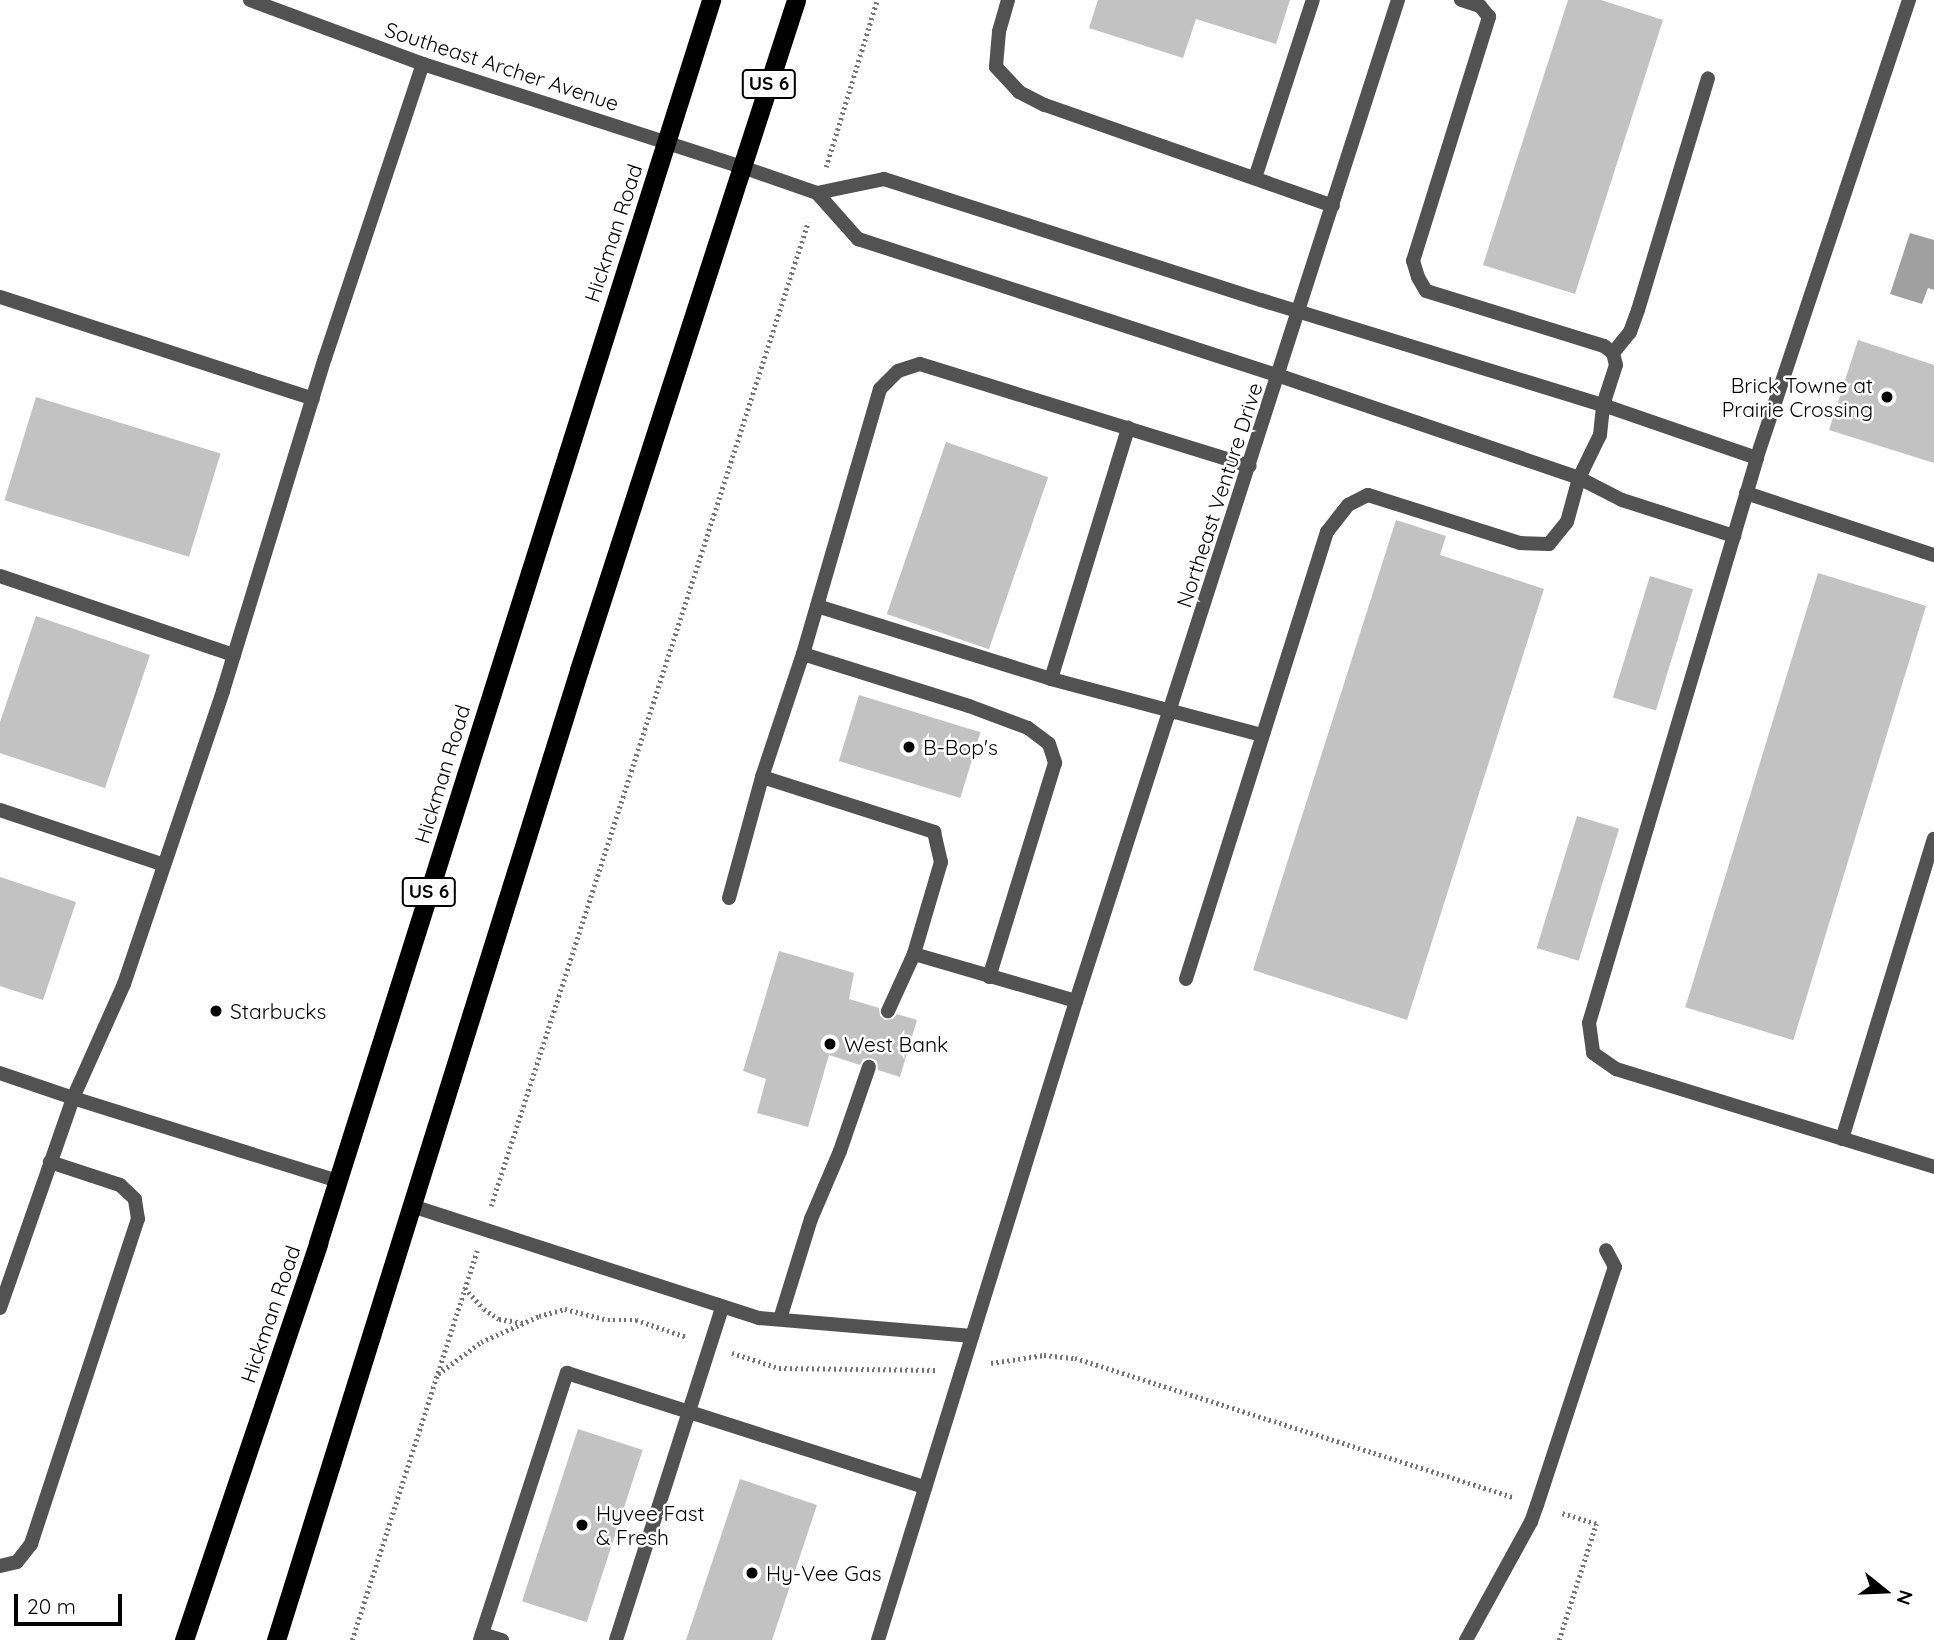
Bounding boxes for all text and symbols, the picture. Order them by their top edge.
street label: Southeast Archer Avenue [382,16,622,116]
road number: US 6 [741,68,797,100]
street label: Hickman Road [579,161,647,305]
place label: Brick Towne at Prairie Crossing [1722,372,1873,422]
street label: Northeast Venture Drive [1171,379,1267,611]
marker: Brick Towne at Prairie Crossing [1879,389,1895,405]
street label: Hickman Road [409,702,475,846]
place label: B-Bop's [923,734,998,760]
marker: B-Bop's [901,739,917,755]
road number: US 6 [401,876,457,908]
place label: Starbucks [230,998,326,1024]
marker: Starbucks [208,1003,224,1019]
place label: West Bank [844,1031,948,1057]
marker: West Bank [822,1036,838,1052]
street label: Hickman Road [235,1242,305,1386]
place label: Hyvee Fast & Fresh [596,1500,705,1550]
marker: Hyvee Fast & Fresh [574,1517,590,1533]
north arrow [1850,1556,1920,1626]
place label: Hy-Vee Gas [766,1560,882,1586]
marker: Hy-Vee Gas [744,1565,760,1581]
scale bar [18,1580,126,1624]
text: N [1891,1587,1919,1608]
text: 20 m [27,1593,76,1619]

